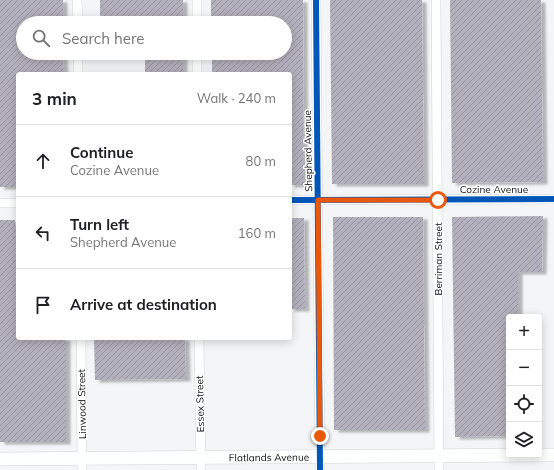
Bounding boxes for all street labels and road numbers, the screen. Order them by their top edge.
street label: Shepherd Avenue [301,110,315,192]
street label: Cozine Avenue [460,183,528,196]
street label: Berriman Street [432,222,445,295]
street label: Linwood Street [75,368,89,439]
street label: Essex Street [193,375,207,432]
street label: Flatlands Avenue [229,450,309,464]

